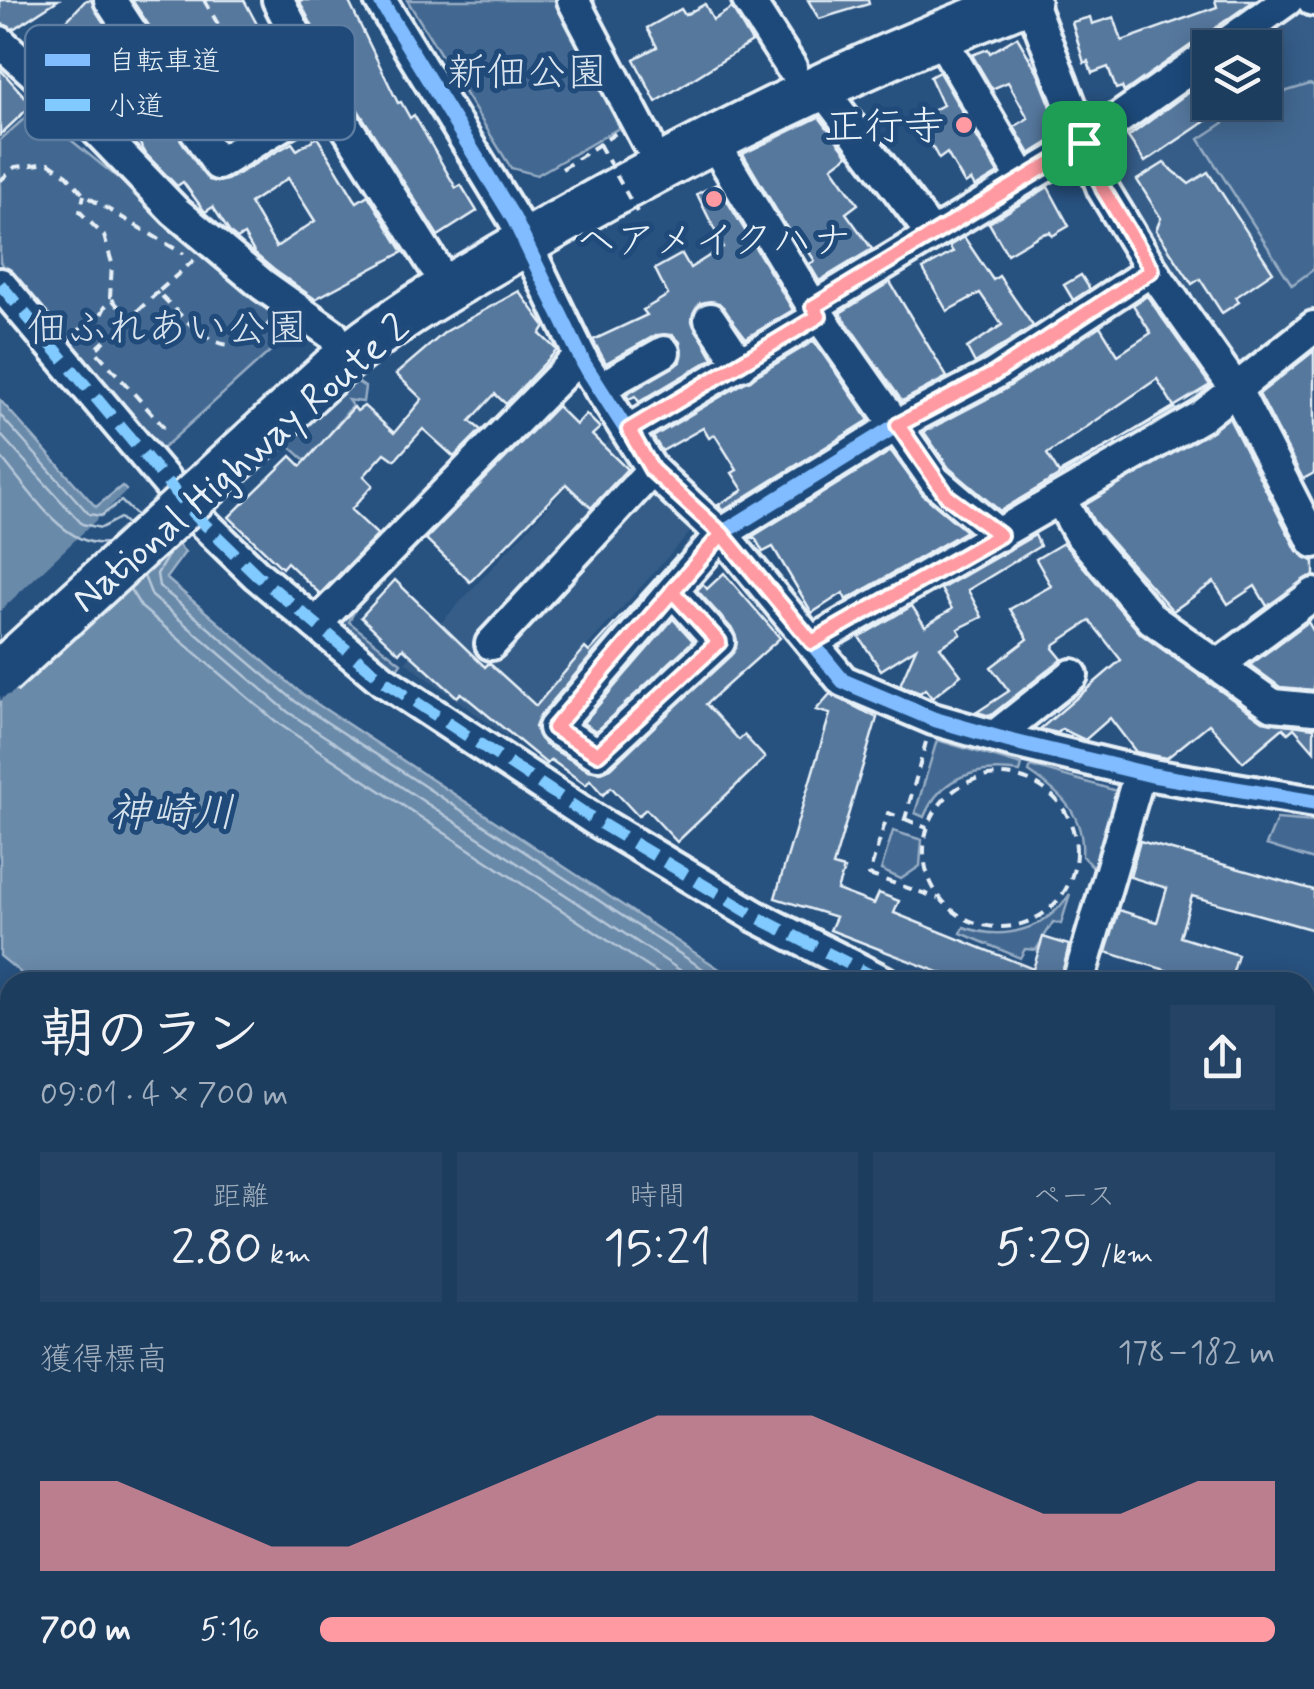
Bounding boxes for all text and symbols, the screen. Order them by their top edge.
legend [25,25,355,140]
map controls [1192,30,1282,120]
button: layers [1192,30,1282,120]
text: 自転車道 [108,44,220,81]
park label: 新佃公園 [447,48,607,100]
text: 小道 [108,89,164,126]
pin [1042,101,1127,186]
place label: 正行寺 [824,102,944,154]
marker: 正行寺 [953,114,975,136]
icon: arrive [1057,116,1112,171]
marker: ヘアメイクハナ [703,188,725,210]
place label: ヘアメイクハナ [576,216,852,268]
street label: National Highway Route 2 [61,303,421,626]
park label: 佃ふれあい公園 [27,304,307,356]
water label: 神崎川 [109,787,235,842]
text: 朝のラン [40,1000,260,1072]
button: share [1170,1005,1275,1110]
text: 09:01 · 4 × 700 m [40,1074,288,1116]
text: 距離 [213,1179,269,1216]
text: 時間 [629,1179,686,1216]
text: ペース [1033,1179,1115,1216]
text: 2.80 [171,1216,262,1282]
text: 15:21 [603,1216,712,1282]
text: 5:29 [995,1216,1093,1282]
text: km [262,1237,311,1274]
text: /km [1093,1237,1153,1274]
text: 178–182 m [1118,1332,1275,1374]
text: 獲得標高 [40,1339,168,1381]
text: 700 m [40,1609,131,1651]
text: 5:16 [200,1609,260,1651]

